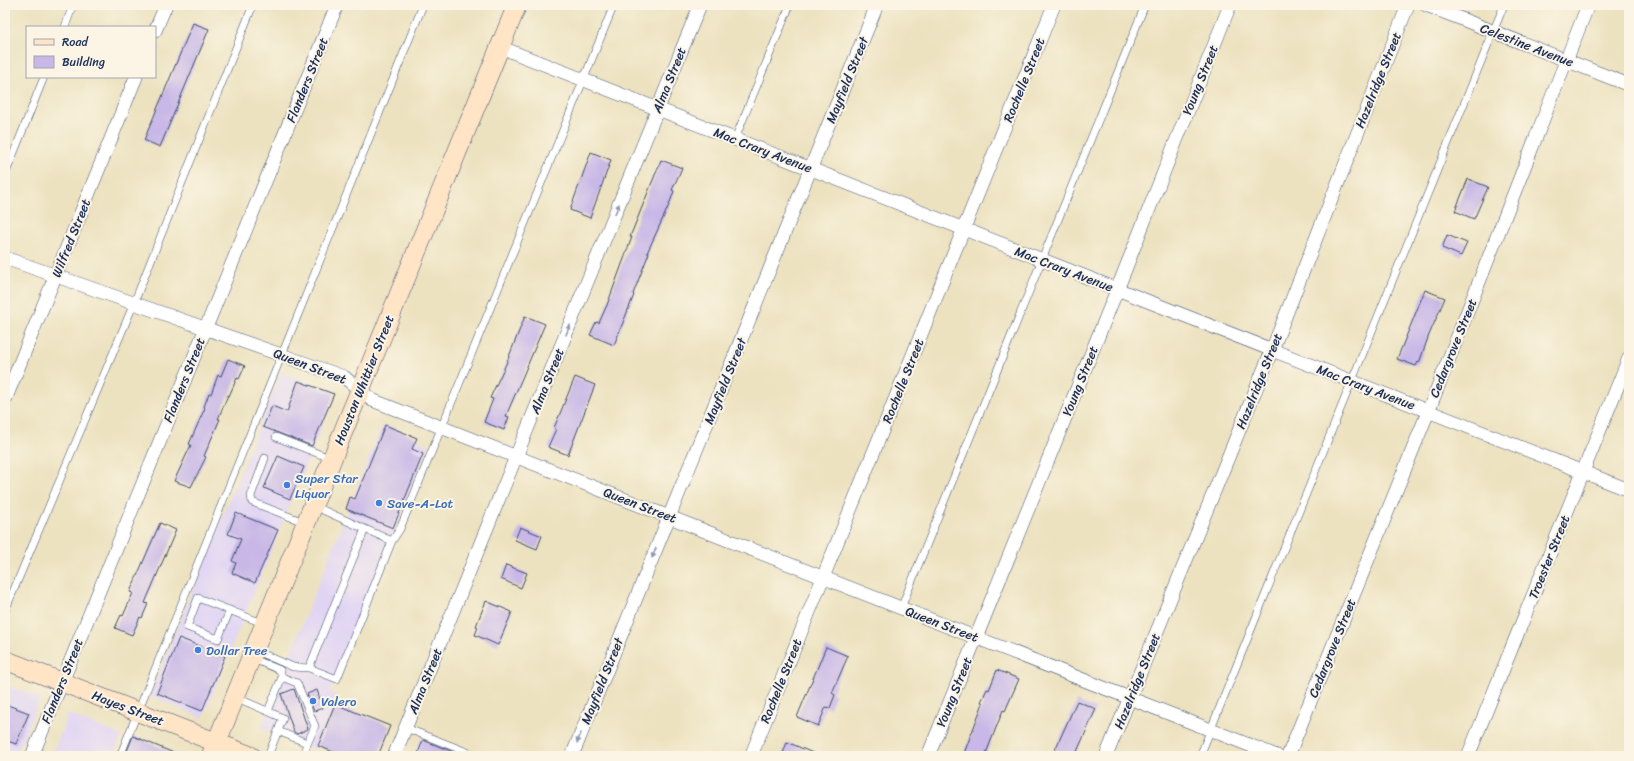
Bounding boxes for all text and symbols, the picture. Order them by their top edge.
street label: Celestine Avenue [1477,17,1578,74]
legend [26,26,156,78]
street label: Hazelridge Street [1348,28,1408,132]
text: Road [62,31,89,53]
street label: Mayfield Street [819,32,875,127]
street label: Flanders Street [279,34,335,126]
street label: Rochelle Street [997,34,1052,126]
street label: Young Street [1175,41,1225,119]
street label: Alma Street [645,43,693,117]
text: Building [62,51,105,73]
street label: Mac Crary Avenue [710,121,816,179]
street label: Wilfred Street [45,195,97,281]
one-way arrow [614,203,620,215]
street label: Mac Crary Avenue [1011,240,1117,298]
street label: Cedargrove Street [1423,295,1484,401]
street label: Houston Whittier Street [327,311,401,449]
one-way arrow [565,323,571,335]
street label: Hazelridge Street [1229,329,1289,433]
street label: Mayfield Street [697,333,753,428]
street label: Flanders Street [156,334,212,426]
street label: Rochelle Street [876,335,931,427]
street label: Queen Street [270,341,350,391]
street label: Young Street [1055,342,1105,420]
street label: Alma Street [523,344,571,418]
street label: Mac Crary Avenue [1313,358,1419,416]
place label: Super Star Liquor [295,467,358,505]
marker: Super Star Liquor [282,480,292,490]
street label: Queen Street [600,480,680,530]
place label: Save-A-Lot [387,492,453,515]
marker: Save-A-Lot [374,498,384,508]
street label: Troester Street [1522,511,1576,603]
one-way arrow [651,547,657,559]
street label: Cedargrove Street [1302,595,1363,701]
street label: Queen Street [902,599,982,649]
street label: Hazelridge Street [1107,629,1167,733]
street label: Mayfield Street [574,633,630,728]
street label: Flanders Street [34,635,90,727]
street label: Rochelle Street [754,635,809,727]
place label: Dollar Tree [206,639,268,662]
street label: Alma Street [401,644,449,718]
marker: Dollar Tree [193,645,203,655]
street label: Young Street [929,653,979,731]
street label: Hayes Street [88,684,168,732]
place label: Valero [321,690,357,713]
marker: Valero [308,696,318,706]
one-way arrow [576,733,582,745]

